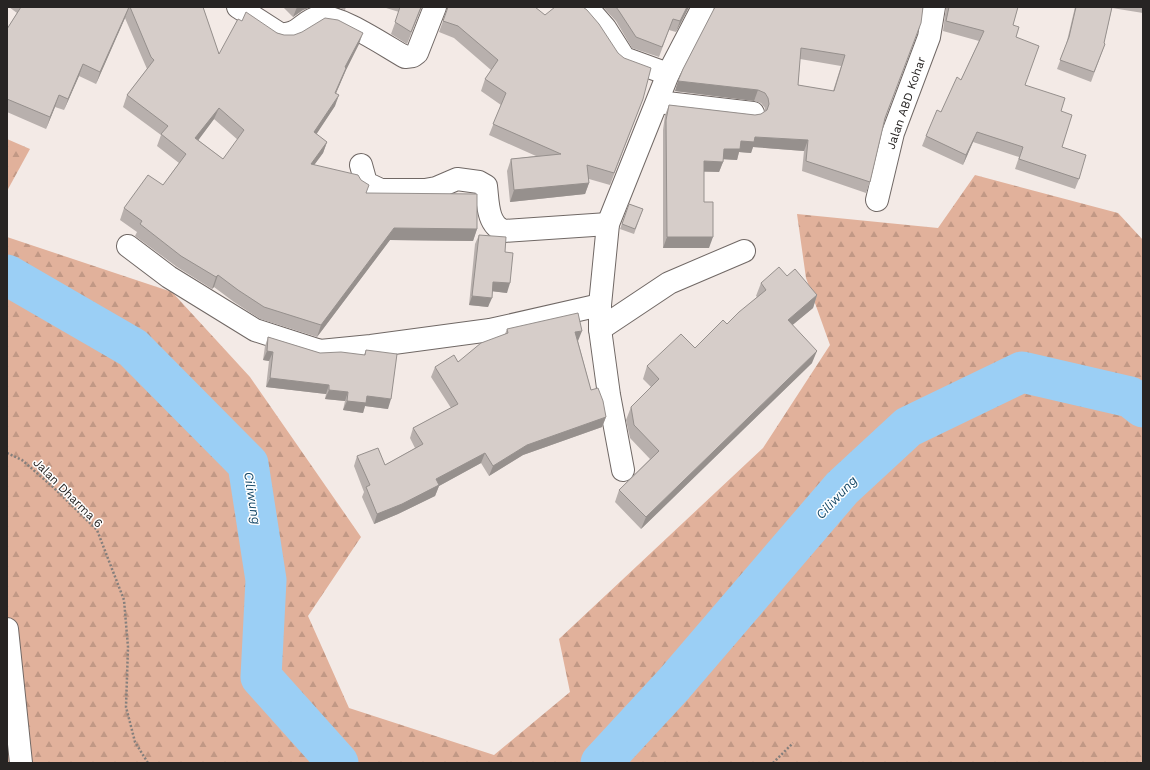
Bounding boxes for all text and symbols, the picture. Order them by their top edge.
street label: Jalan ABD Kohar [884,55,928,151]
street label: Jalan Dharma 6 [30,455,106,531]
water label: Ciliwung [241,471,264,526]
water label: Ciliwung [813,473,860,522]

